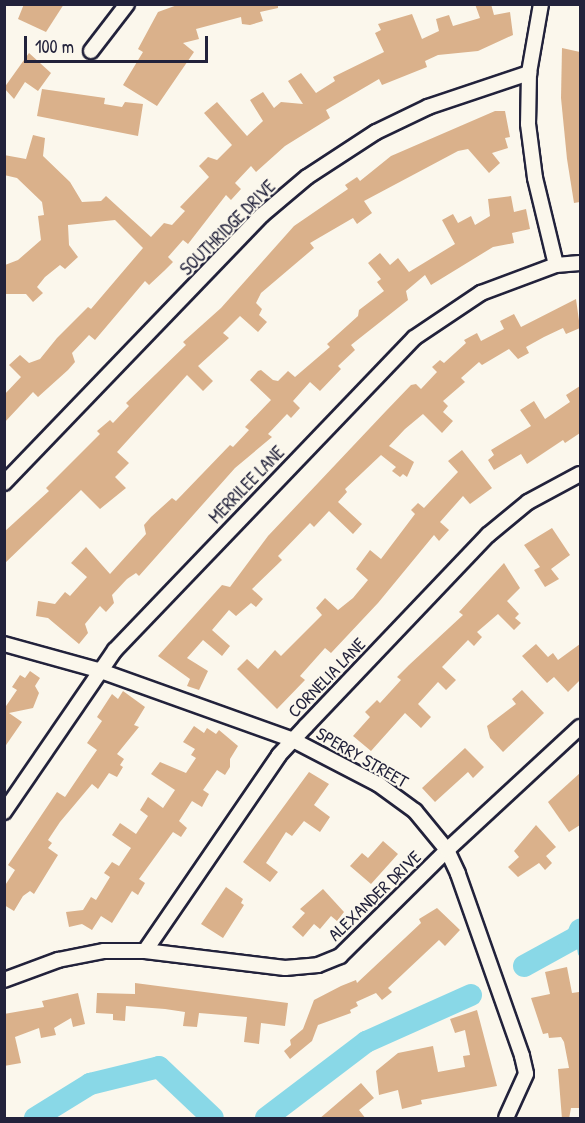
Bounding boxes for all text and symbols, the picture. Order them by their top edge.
scale bar [27,24,212,62]
text: 100 m [35,34,74,59]
street label: SOUTHRIDGE DRIVE [176,176,280,280]
street label: MERRILEE LANE [205,442,289,528]
street label: CORNELIA LANE [284,634,370,722]
street label: SPERRY STREET [312,723,412,793]
street label: ALEXANDER DRIVE [324,846,426,946]

